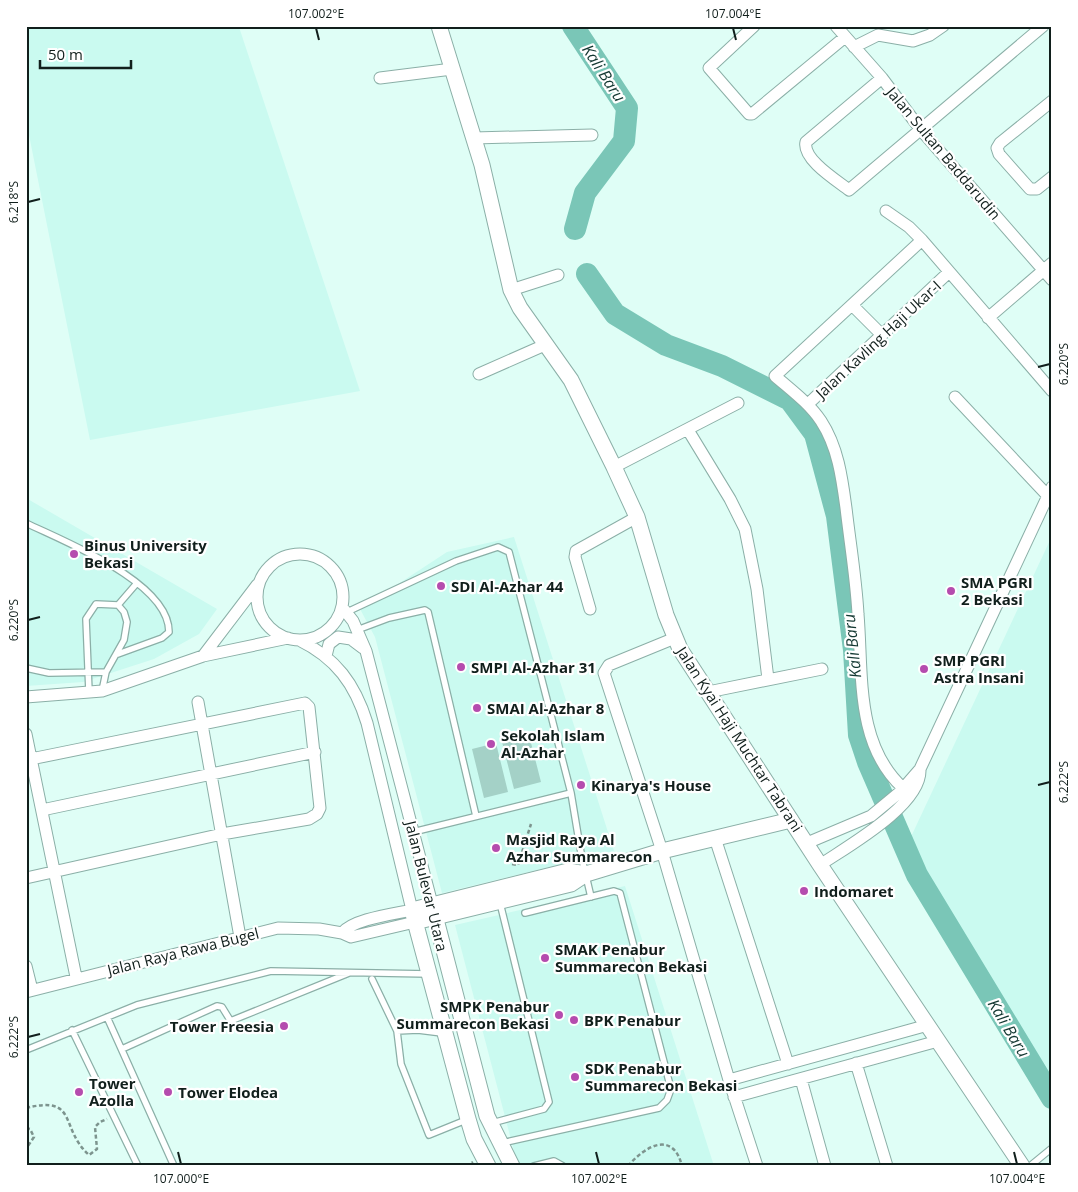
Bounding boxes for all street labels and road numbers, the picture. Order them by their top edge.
street label: Jalan Sultan Baddarudin [881,81,1006,224]
street label: Jalan Kavling Haji Ukar-I [810,276,945,404]
street label: Jalan Kyai Haji Muchtar Tabrani [671,641,808,836]
street label: Jalan Bulevar Utara [401,817,453,953]
street label: Jalan Raya Rawa Bugel [103,922,261,980]

